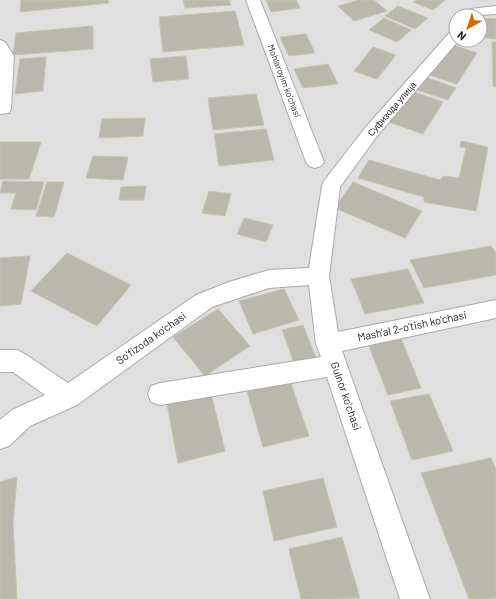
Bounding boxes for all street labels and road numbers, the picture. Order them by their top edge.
street label: Mohlaroyim ko'chasi [266,43,303,119]
street label: Суфизода улица [365,79,418,138]
street label: So'fizoda ko'chasi [113,308,188,367]
street label: Mash'al 2-o'tish ko'chasi [356,308,468,343]
street label: Gulnor koʻchasi [329,360,364,432]

